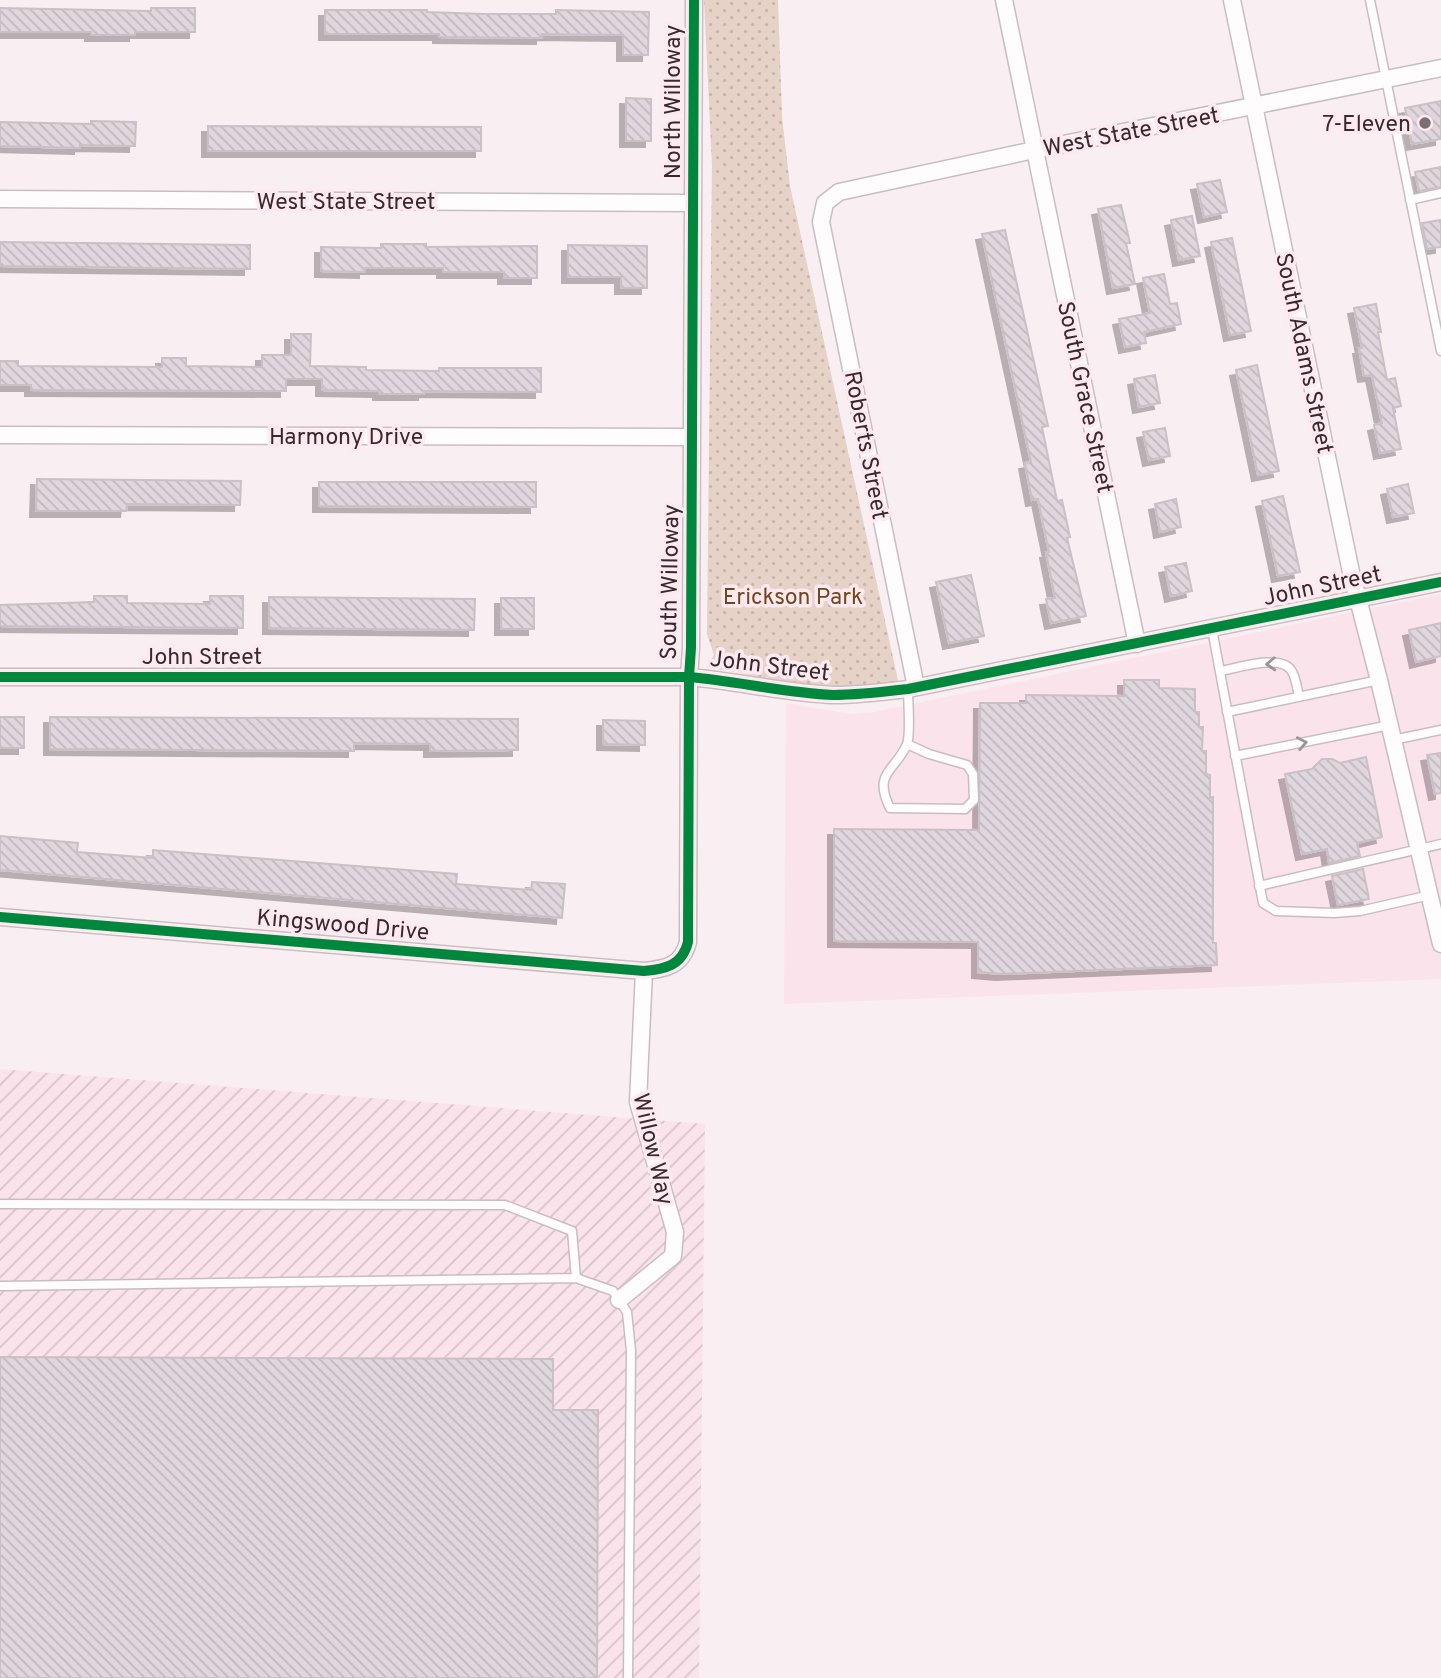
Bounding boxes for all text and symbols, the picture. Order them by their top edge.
street label: North Willoway [660,25,689,179]
street label: West State Street [1041,102,1222,165]
place label: 7-Eleven [1322,111,1411,140]
marker: 7-Eleven [1417,115,1433,131]
street label: West State Street [257,189,435,218]
street label: South Adams Street [1267,250,1338,457]
street label: South Grace Street [1049,299,1118,496]
street label: Roberts Street [836,369,893,522]
street label: Harmony Drive [269,424,423,453]
street label: South Willoway [656,504,687,660]
street label: John Street [1261,561,1384,614]
park label: Erickson Park [723,584,863,613]
street label: John Street [142,644,262,673]
street label: John Street [708,646,831,689]
one-way arrow [1265,656,1276,671]
one-way arrow [1296,736,1308,751]
street label: Kingswood Drive [255,904,430,948]
street label: Willow Way [625,1091,679,1208]

